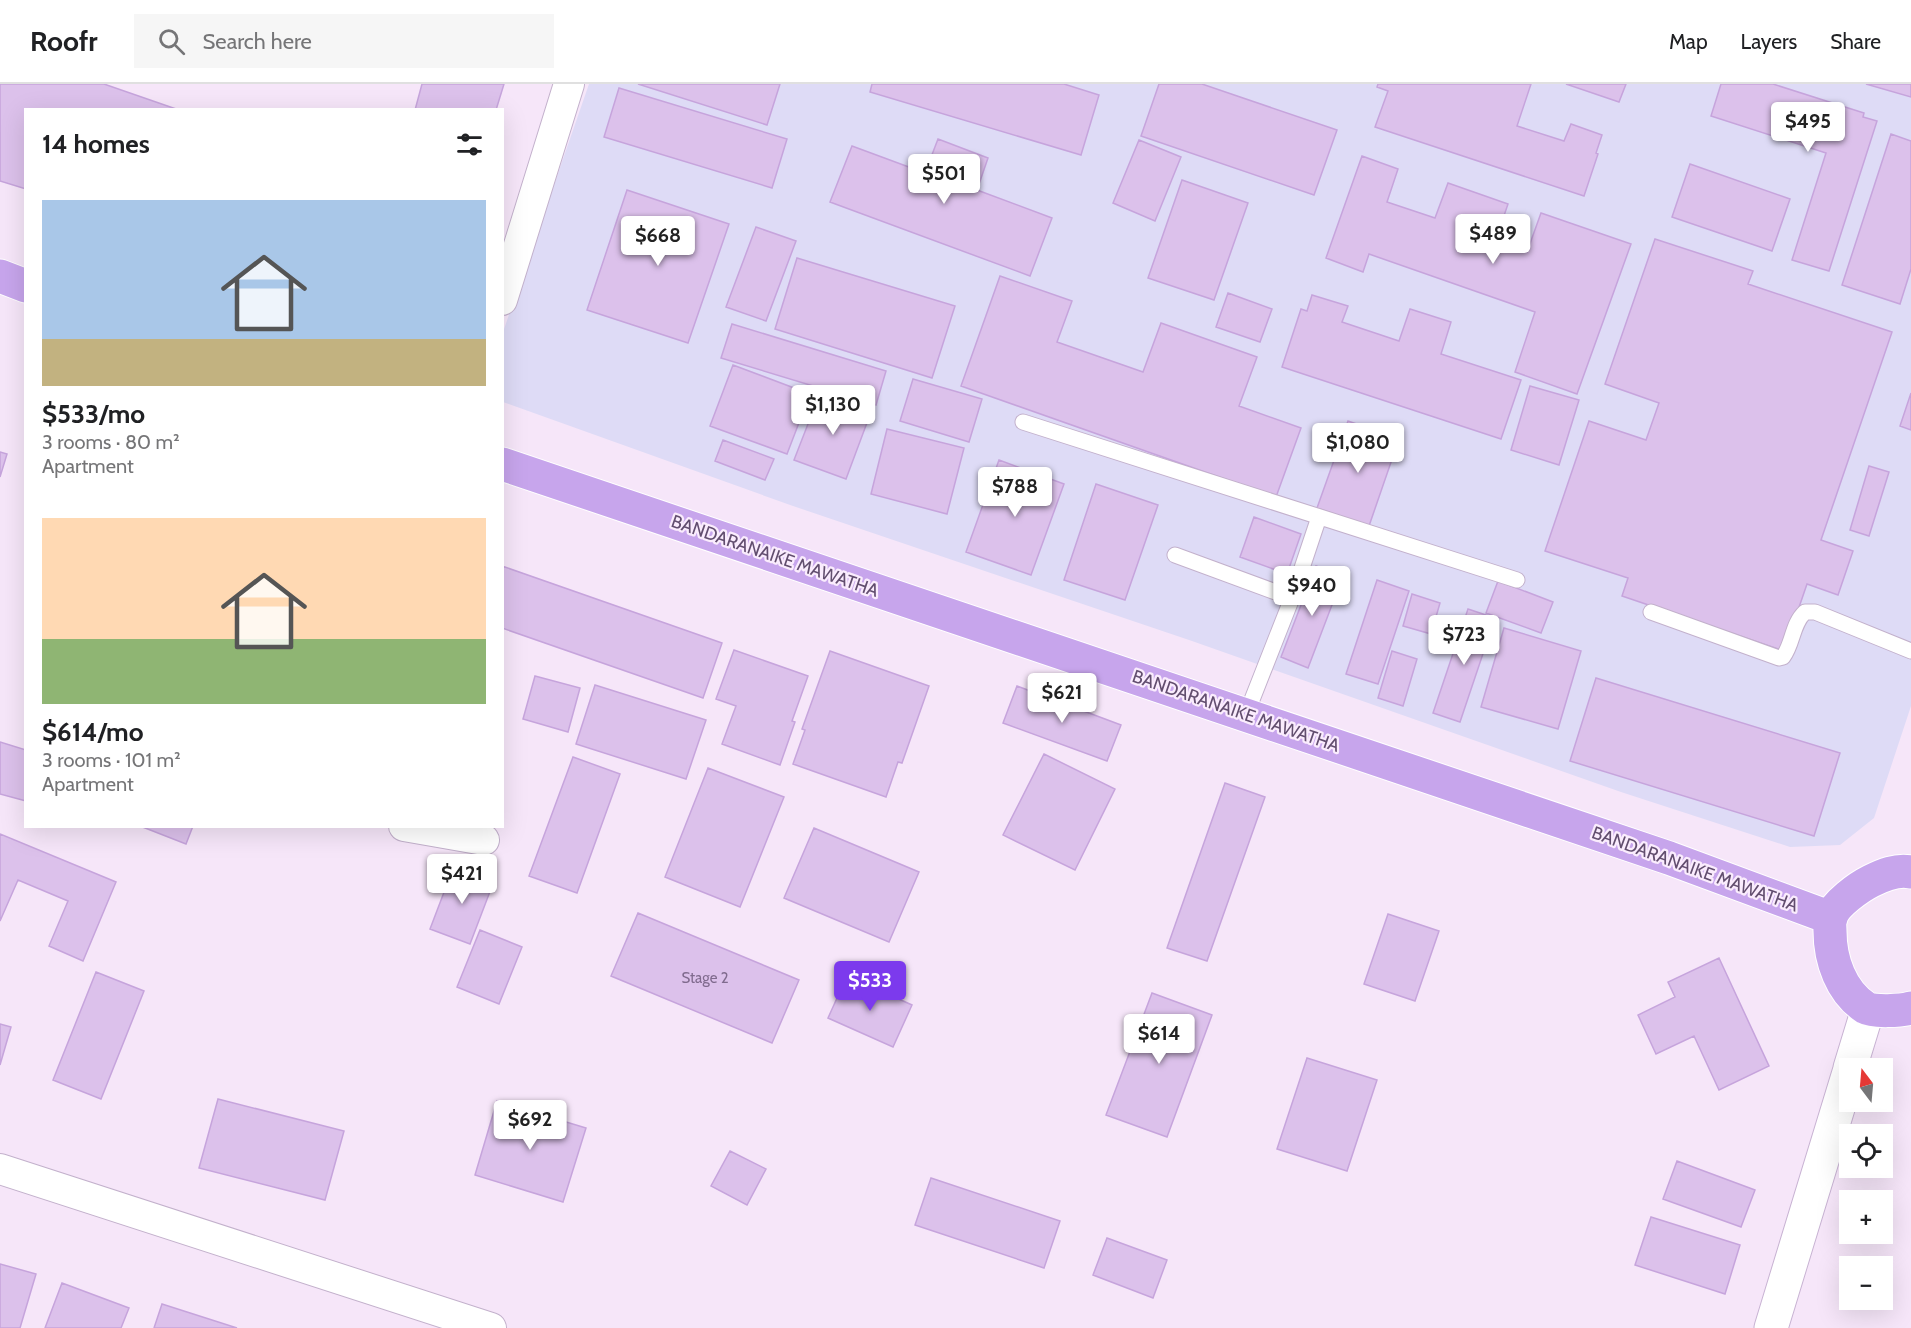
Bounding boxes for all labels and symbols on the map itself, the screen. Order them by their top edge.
pin: $495 [1772,102,1844,153]
pin: $501 [908,154,980,205]
pin: $489 [1457,214,1529,265]
pin: $668 [622,216,694,267]
pin: $1,130 [784,385,882,436]
pin: $1,080 [1309,423,1407,474]
pin: $788 [979,467,1051,518]
street label: BANDARANAIKE MAWATHA [668,510,882,602]
pin: $940 [1276,566,1348,617]
pin: $723 [1428,615,1500,666]
street label: BANDARANAIKE MAWATHA [1129,665,1343,757]
pin: $621 [1026,673,1098,724]
street label: BANDARANAIKE MAWATHA [1589,821,1801,917]
pin: $421 [426,854,498,905]
pin: $533 [834,961,906,1012]
house number: Stage 2 [681,969,729,987]
pin: $614 [1123,1014,1195,1065]
north arrow [1839,1058,1893,1112]
pin: $692 [494,1100,566,1151]

